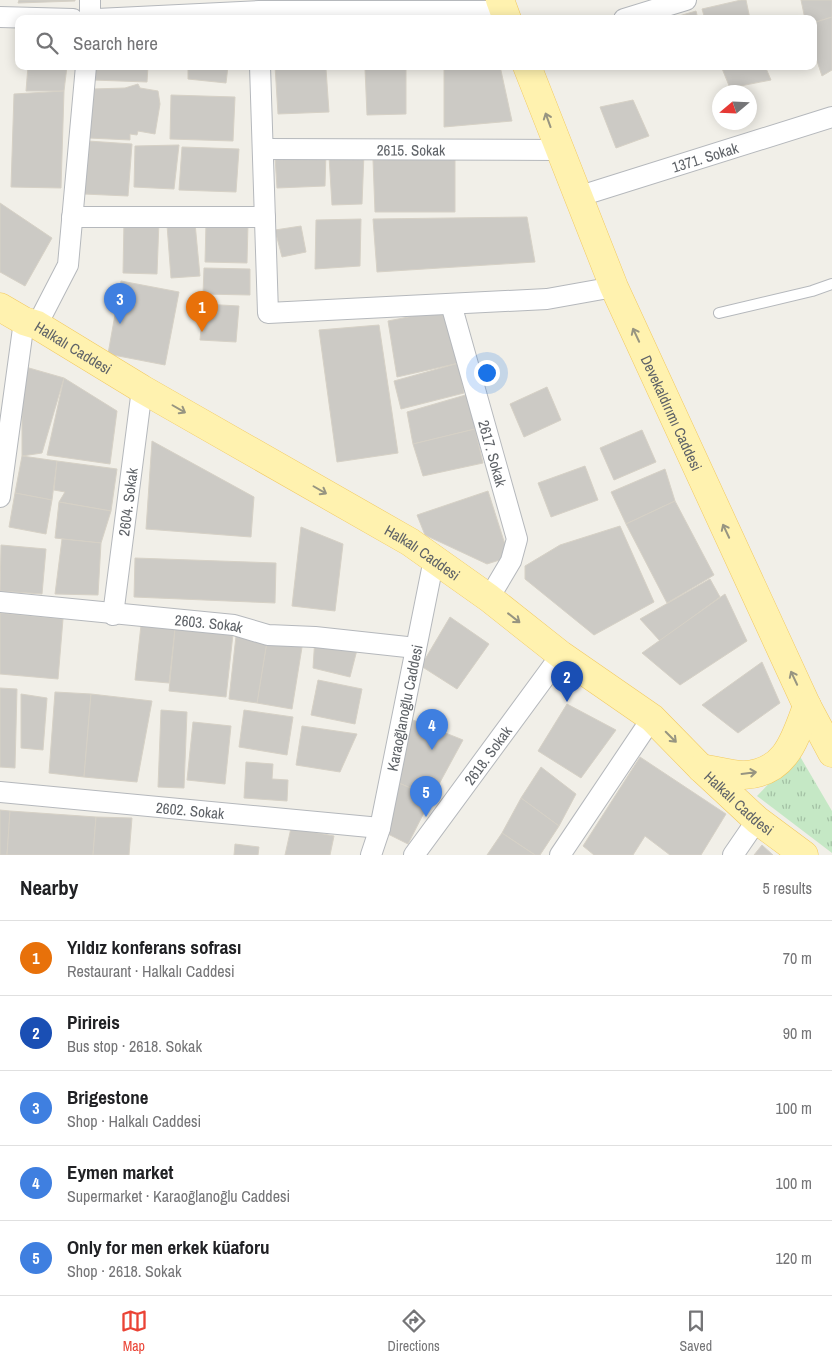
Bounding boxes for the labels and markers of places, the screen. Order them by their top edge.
pin: 3 [104,283,136,324]
pin: 1 [186,291,218,332]
pin: 2 [551,661,583,702]
pin: 4 [416,709,448,750]
pin: 5 [410,776,442,817]

